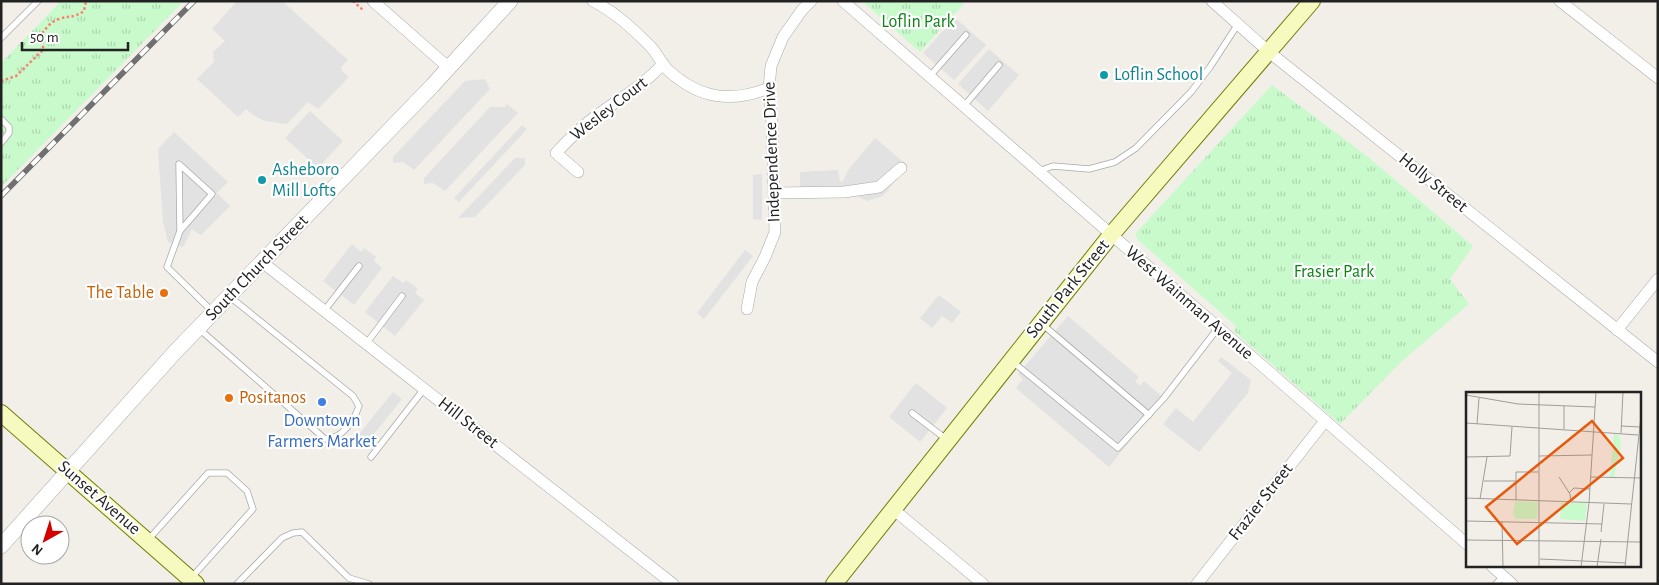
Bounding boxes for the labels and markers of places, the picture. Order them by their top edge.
place label: Loflin School [1114,66,1203,84]
marker: Loflin School [1098,69,1110,81]
place label: Asheboro Mill Lofts [272,161,339,200]
marker: Asheboro Mill Lofts [256,174,268,186]
place label: The Table [87,284,154,302]
marker: The Table [158,287,170,299]
place label: Positanos [239,389,306,407]
marker: Positanos [223,392,235,404]
marker: Downtown Farmers Market [316,396,328,408]
place label: Downtown Farmers Market [267,412,377,451]

